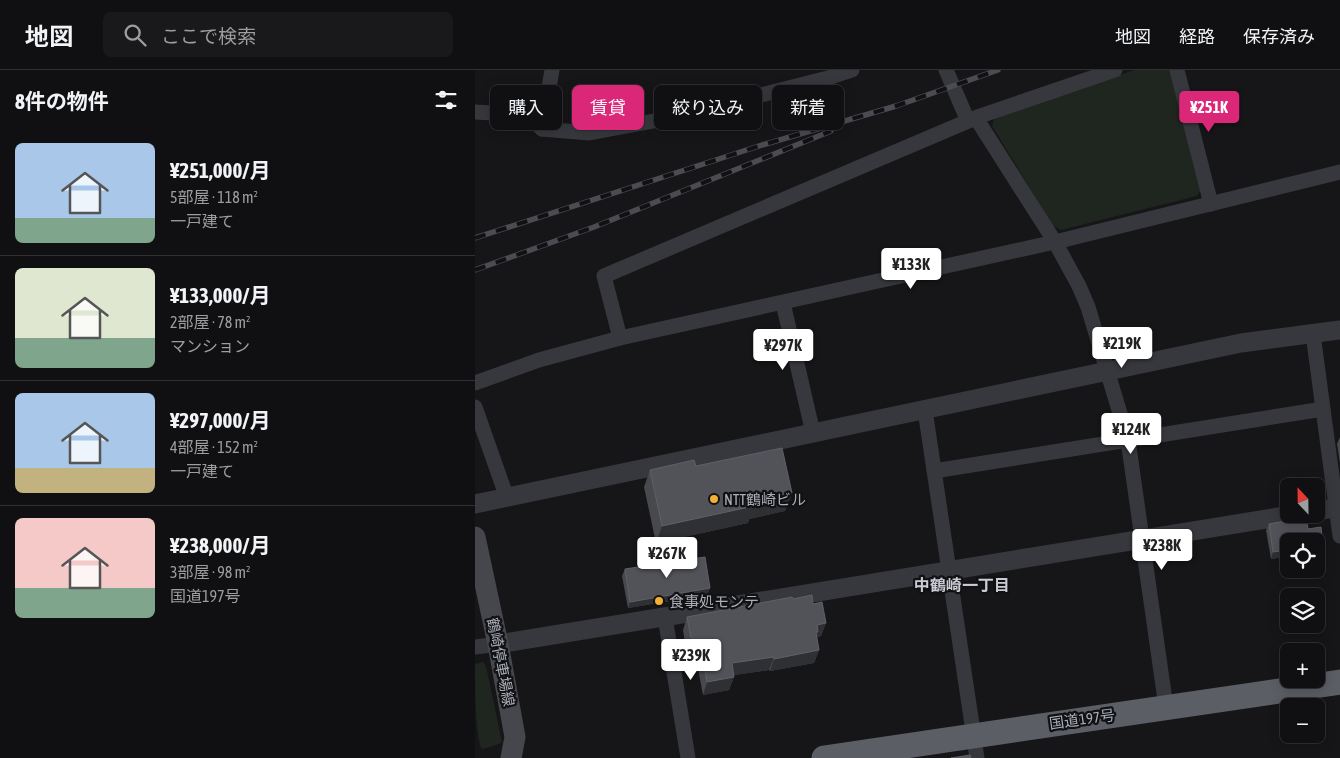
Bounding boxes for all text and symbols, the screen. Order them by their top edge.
search box [103,12,453,57]
icon: search [121,21,149,49]
text: 地図 [25,23,73,50]
text: ここで検索 [161,25,256,47]
text: 地図 [1115,26,1151,47]
text: 経路 [1179,26,1215,47]
text: 保存済み [1243,26,1315,47]
chip: 購入 [490,85,562,130]
chip: 賃貸 [572,85,644,130]
chip: 絞り込み [654,85,762,130]
chip: 新着 [772,85,844,130]
icon: filters [432,86,460,114]
text: 8件の物件 [15,89,109,113]
pin: ¥251K [1174,90,1244,133]
text: ¥251K [1190,98,1228,116]
text: ¥251,000/月 [170,158,270,182]
icon: home [55,163,115,223]
text: 5部屋 · 118 m² [170,188,258,206]
text: 一戸建て [170,212,234,230]
pin: ¥133K [876,248,946,290]
text: ¥133K [892,255,930,273]
text: ¥133,000/月 [170,283,270,307]
icon: home [55,288,115,348]
text: 2部屋 · 78 m² [170,313,251,331]
pin: ¥219K [1087,326,1157,369]
pin: ¥297K [748,328,818,371]
text: ¥219K [1103,334,1141,352]
text: ¥297K [764,336,802,354]
text: マンション [170,337,250,355]
text: ¥297,000/月 [170,408,270,432]
pin: ¥124K [1096,412,1166,455]
icon: home [55,413,115,473]
text: ¥124K [1112,420,1150,438]
text: 4部屋 · 152 m² [170,438,258,456]
text: 一戸建て [170,462,234,480]
north arrow [1280,478,1325,522]
map controls [1280,478,1325,743]
place label: NTT鶴崎ビル [724,491,806,508]
marker: NTT鶴崎ビル [708,493,720,505]
pin: ¥238K [1127,528,1197,571]
text: ¥238,000/月 [170,533,270,557]
button: locate [1280,533,1325,578]
pin: ¥267K [632,536,702,579]
text: ¥238K [1143,536,1181,554]
icon: home [55,538,115,598]
text: ¥267K [648,544,686,562]
text: 3部屋 · 98 m² [170,563,251,581]
district label: 中鶴崎一丁目 [914,576,1010,594]
text: 国道197号 [170,587,241,605]
button: layers [1280,588,1325,633]
place label: 食事処モンテ [669,593,759,610]
marker: 食事処モンテ [653,595,665,607]
street label: 鶴崎停車場線 [484,616,518,708]
pin: ¥239K [656,638,726,681]
button: + [1280,643,1325,688]
text: ¥239K [672,646,710,664]
button: − [1280,698,1325,743]
street label: 国道197号 [1048,706,1116,732]

